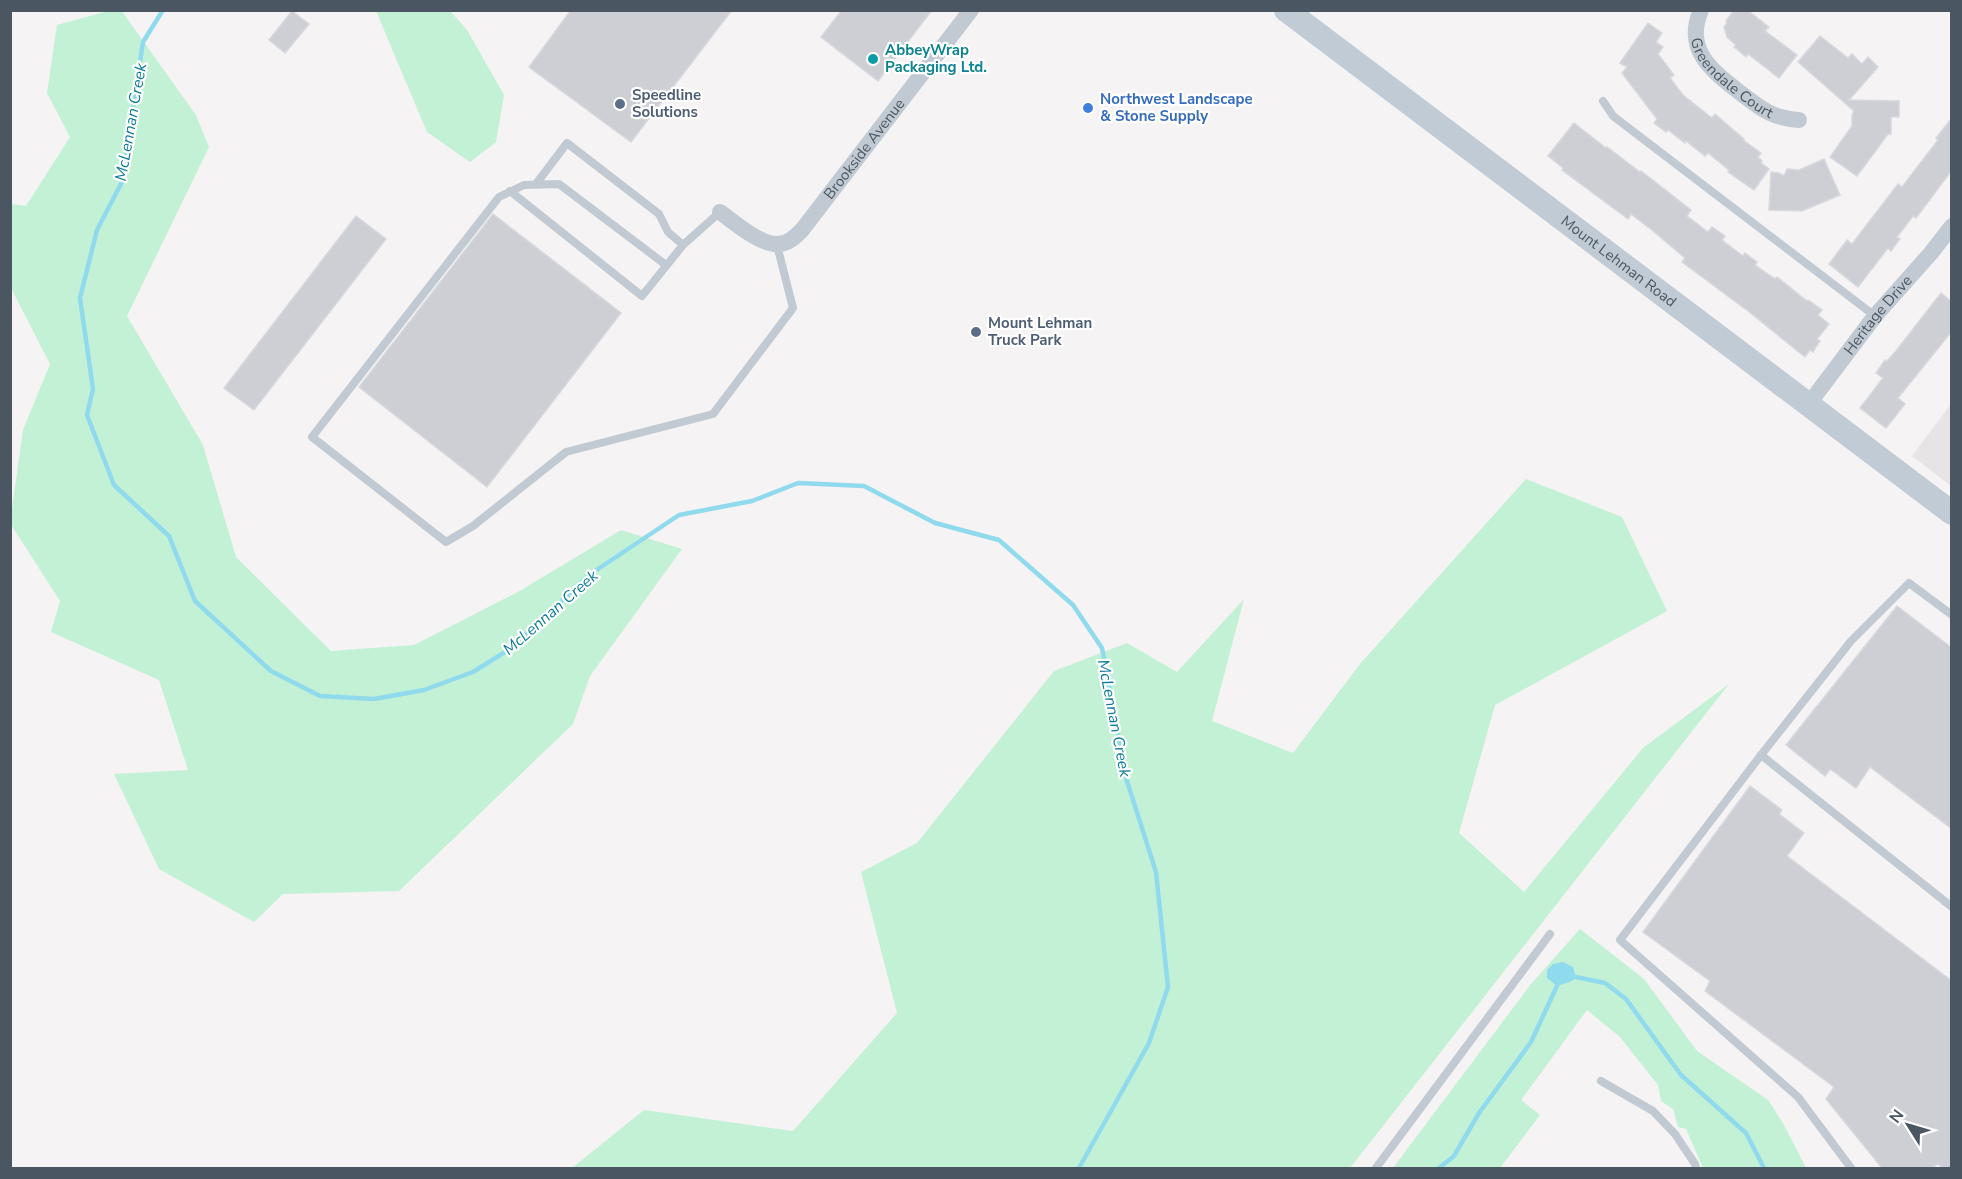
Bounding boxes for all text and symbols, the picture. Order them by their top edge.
street label: Greendale Court [1686,36,1777,123]
place label: AbbeyWrap Packaging Ltd. [885,40,987,77]
marker: AbbeyWrap Packaging Ltd. [866,52,880,66]
water label: McLennan Creek [110,60,152,183]
place label: Speedline Solutions [632,85,701,122]
place label: Northwest Landscape & Stone Supply [1100,89,1253,126]
street label: Brookside Avenue [819,95,909,203]
marker: Speedline Solutions [613,97,627,111]
marker: Northwest Landscape & Stone Supply [1081,101,1095,115]
street label: Mount Lehman Road [1557,211,1681,311]
street label: Heritage Drive [1839,271,1917,359]
place label: Mount Lehman Truck Park [988,313,1092,350]
marker: Mount Lehman Truck Park [969,325,983,339]
water label: McLennan Creek [498,565,604,660]
water label: McLennan Creek [1092,657,1136,780]
north arrow [1878,1095,1938,1155]
text: N [1884,1105,1909,1128]

